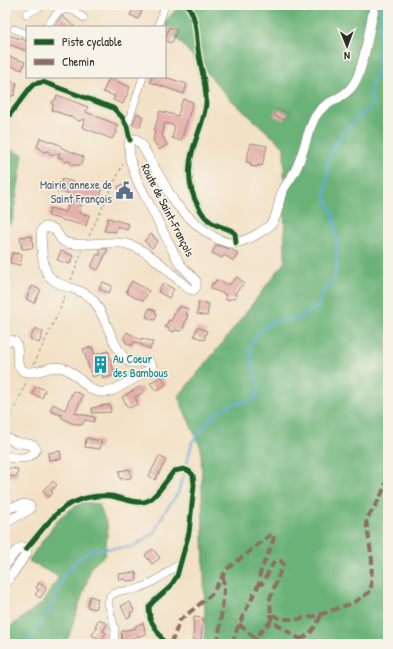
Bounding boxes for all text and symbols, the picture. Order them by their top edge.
legend [26,26,166,78]
north arrow [327,26,367,66]
text: Piste cyclable [62,33,122,50]
text: N [344,49,350,63]
text: Chemin [62,53,95,70]
street label: Route de Saint-François [137,161,199,260]
place label: Mairie annexe de Saint François [40,176,112,207]
public building icon: Mairie annexe de Saint François [115,181,135,201]
place label: Au Coeur des Bambous [113,350,168,381]
building icon: Au Coeur des Bambous [90,355,110,375]

